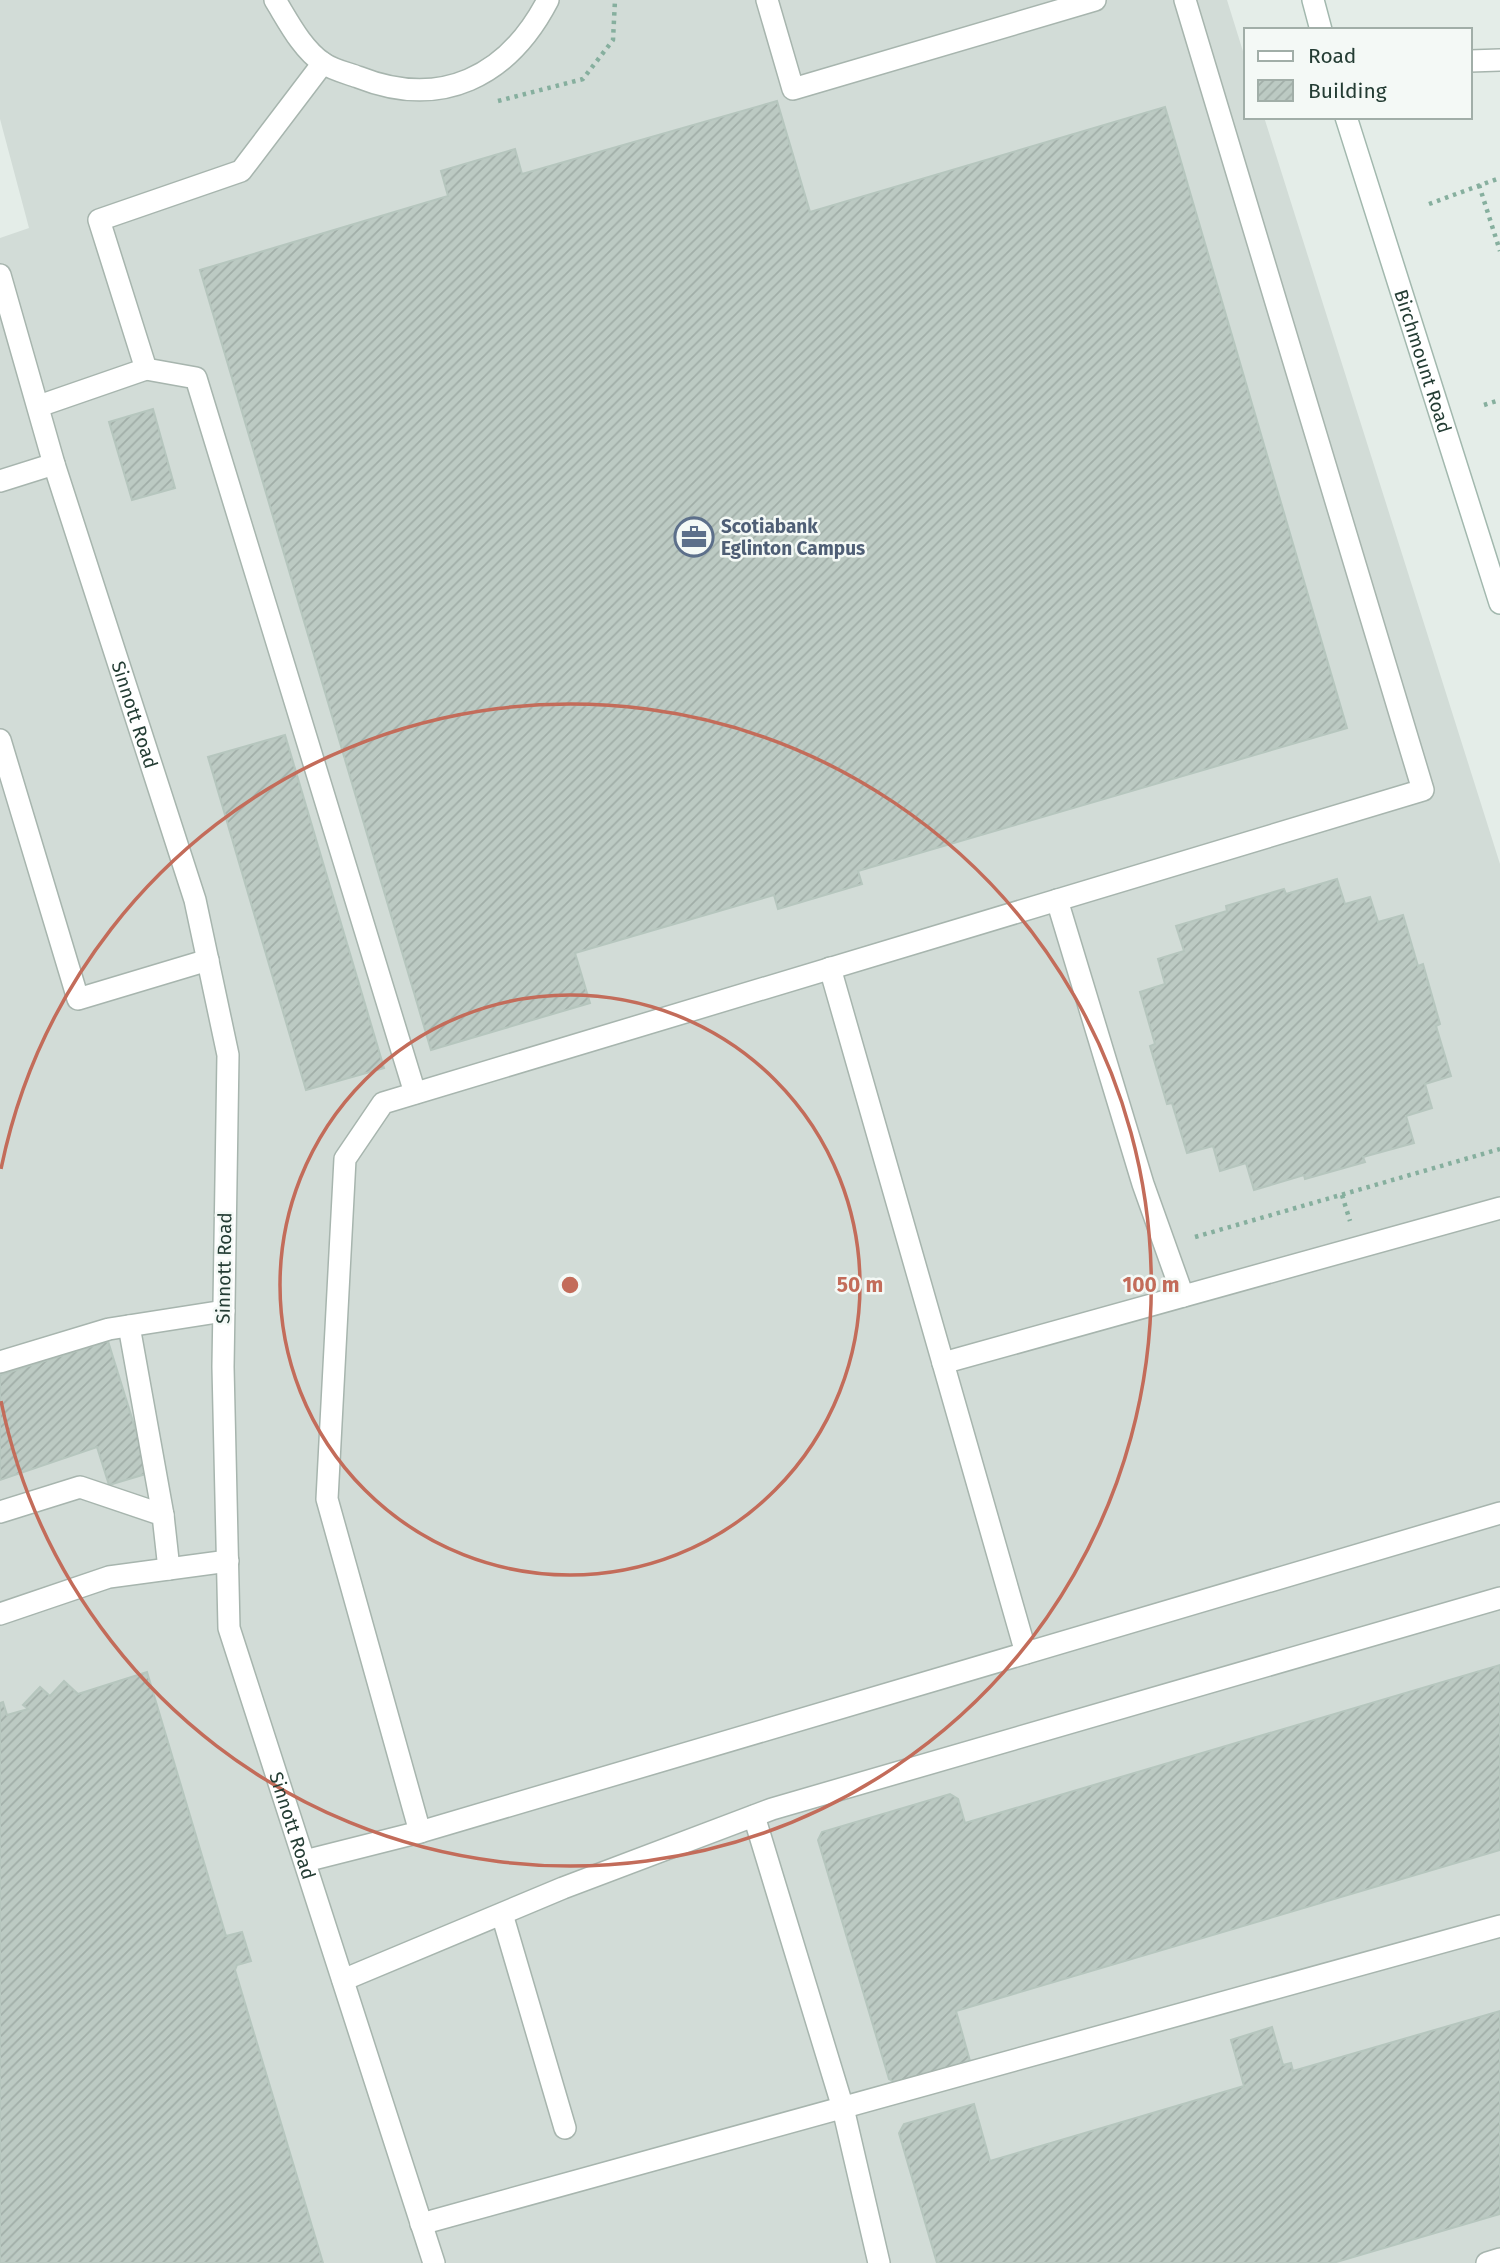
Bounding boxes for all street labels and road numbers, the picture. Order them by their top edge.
street label: Birchmount Road [1390,286,1457,436]
street label: Sinnott Road [107,658,163,771]
street label: Sinnott Road [212,1212,236,1324]
street label: Sinnott Road [265,1769,321,1882]

